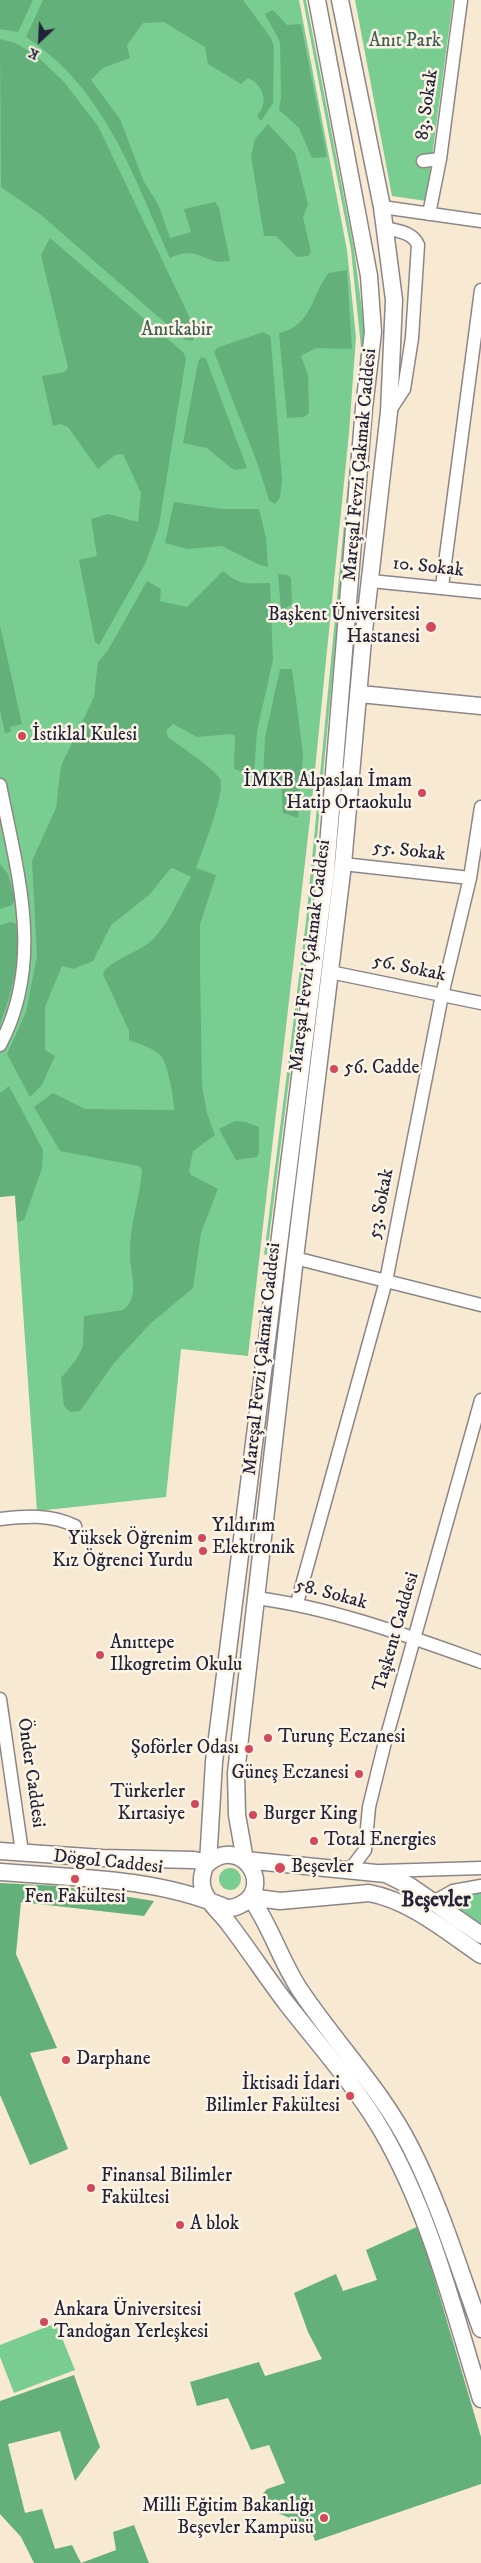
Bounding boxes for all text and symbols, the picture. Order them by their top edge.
north arrow [15,15,65,65]
park label: Anıt Park [369,31,441,53]
text: K [25,43,42,64]
street label: 83. Sokak [412,68,444,142]
park label: Anıtkabir [141,320,213,342]
street label: Mareşal Fevzi Çakmak Caddesi [339,347,383,583]
street label: 10. Sokak [391,553,465,583]
place label: Başkent Üniversitesi Hastanesi [268,605,420,649]
marker: Başkent Üniversitesi Hastanesi [424,620,438,634]
place label: İstiklal Kulesi [32,725,137,747]
marker: İstiklal Kulesi [16,730,28,742]
place label: İMKB Alpaslan İmam Hatip Ortaokulu [243,771,412,815]
marker: İMKB Alpaslan İmam Hatip Ortaokulu [416,787,428,799]
street label: 55. Sokak [372,837,446,867]
street label: Mareşal Fevzi Çakmak Caddesi [285,839,337,1073]
street label: 56. Sokak [370,950,448,988]
place label: 56. Cadde [344,1058,419,1080]
marker: 56. Cadde [328,1063,340,1075]
street label: 53. Sokak [364,1167,400,1241]
street label: Mareşal Fevzi Çakmak Caddesi [239,1241,287,1477]
place label: Yıldırım Elektronik [212,1516,295,1560]
place label: Yüksek Öğrenim Kız Öğrenci Yurdu [52,1529,193,1573]
marker: Yıldırım Elektronik [196,1532,208,1544]
marker: Yüksek Öğrenim Kız Öğrenci Yurdu [197,1545,209,1557]
street label: Taşkent Caddesi [369,1570,425,1694]
street label: 58. Sokak [293,1574,369,1616]
place label: Anıttepe Ilkogretim Okulu [110,1633,242,1677]
marker: Anıttepe Ilkogretim Okulu [94,1649,106,1661]
street label: Önder Caddesi [11,1717,49,1829]
place label: Turunç Eczanesi [278,1727,405,1749]
marker: Turunç Eczanesi [262,1732,274,1744]
place label: Şoförler Odası [131,1738,239,1760]
marker: Şoförler Odası [243,1743,255,1755]
place label: Güneş Eczanesi [231,1763,349,1785]
marker: Güneş Eczanesi [353,1768,365,1780]
place label: Türkerler Kırtasiye [110,1782,185,1826]
marker: Türkerler Kırtasiye [189,1798,201,1810]
place label: Burger King [263,1804,357,1826]
marker: Burger King [247,1809,259,1821]
place label: Total Energies [324,1830,436,1852]
marker: Total Energies [308,1835,320,1847]
street label: Dögol Caddesi [52,1846,164,1880]
place label: Beşevler [291,1857,354,1879]
marker: Beşevler [273,1861,287,1875]
marker: Fen Fakültesi [69,1873,81,1885]
place label: Fen Fakültesi [24,1887,126,1909]
district label: Beşevler [401,1889,471,1915]
place label: Darphane [76,2049,151,2071]
marker: Darphane [60,2054,72,2066]
place label: İktisadi İdari Bilimler Fakültesi [205,2074,340,2118]
marker: İktisadi İdari Bilimler Fakültesi [344,2090,356,2102]
place label: Finansal Bilimler Fakültesi [101,2166,232,2210]
marker: Finansal Bilimler Fakültesi [85,2182,97,2194]
place label: A blok [190,2214,239,2236]
marker: A blok [174,2219,186,2231]
place label: Ankara Üniversitesi Tandoğan Yerleşkesi [54,2300,209,2344]
marker: Ankara Üniversitesi Tandoğan Yerleşkesi [38,2316,50,2328]
place label: Milli Eğitim Bakanlığı Beşevler Kampüsü [142,2496,314,2540]
marker: Milli Eğitim Bakanlığı Beşevler Kampüsü [318,2512,330,2524]

